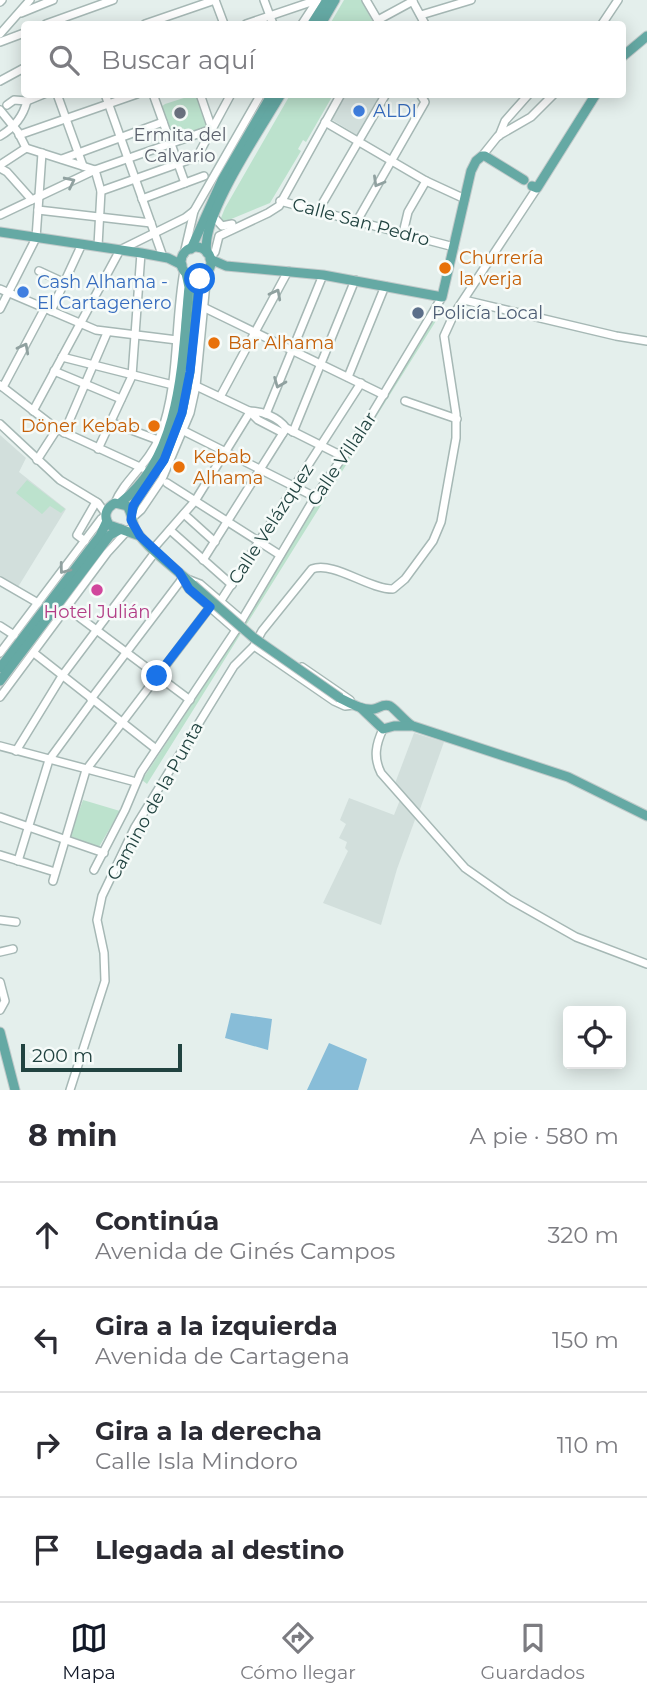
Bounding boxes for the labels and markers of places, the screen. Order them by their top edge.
place label: ALDI [373,100,417,122]
marker: ALDI [351,103,367,119]
marker: Ermita del Calvario [172,105,188,121]
place label: Ermita del Calvario [133,124,227,167]
place label: Churrería la verja [459,247,544,290]
marker: Churrería la verja [437,260,453,276]
place label: Cash Alhama - El Cartagenero [37,271,171,314]
marker: Cash Alhama - El Cartagenero [15,284,31,300]
place label: Policía Local [432,302,543,324]
marker: Policía Local [410,305,426,321]
place label: Bar Alhama [228,332,334,354]
marker: Bar Alhama [206,335,222,351]
place label: Döner Kebab [21,415,140,437]
marker: Döner Kebab [146,418,162,434]
place label: Kebab Alhama [193,446,263,489]
marker: Kebab Alhama [171,459,187,475]
marker: Hotel Julián [89,582,105,598]
place label: Hotel Julián [44,601,150,623]

